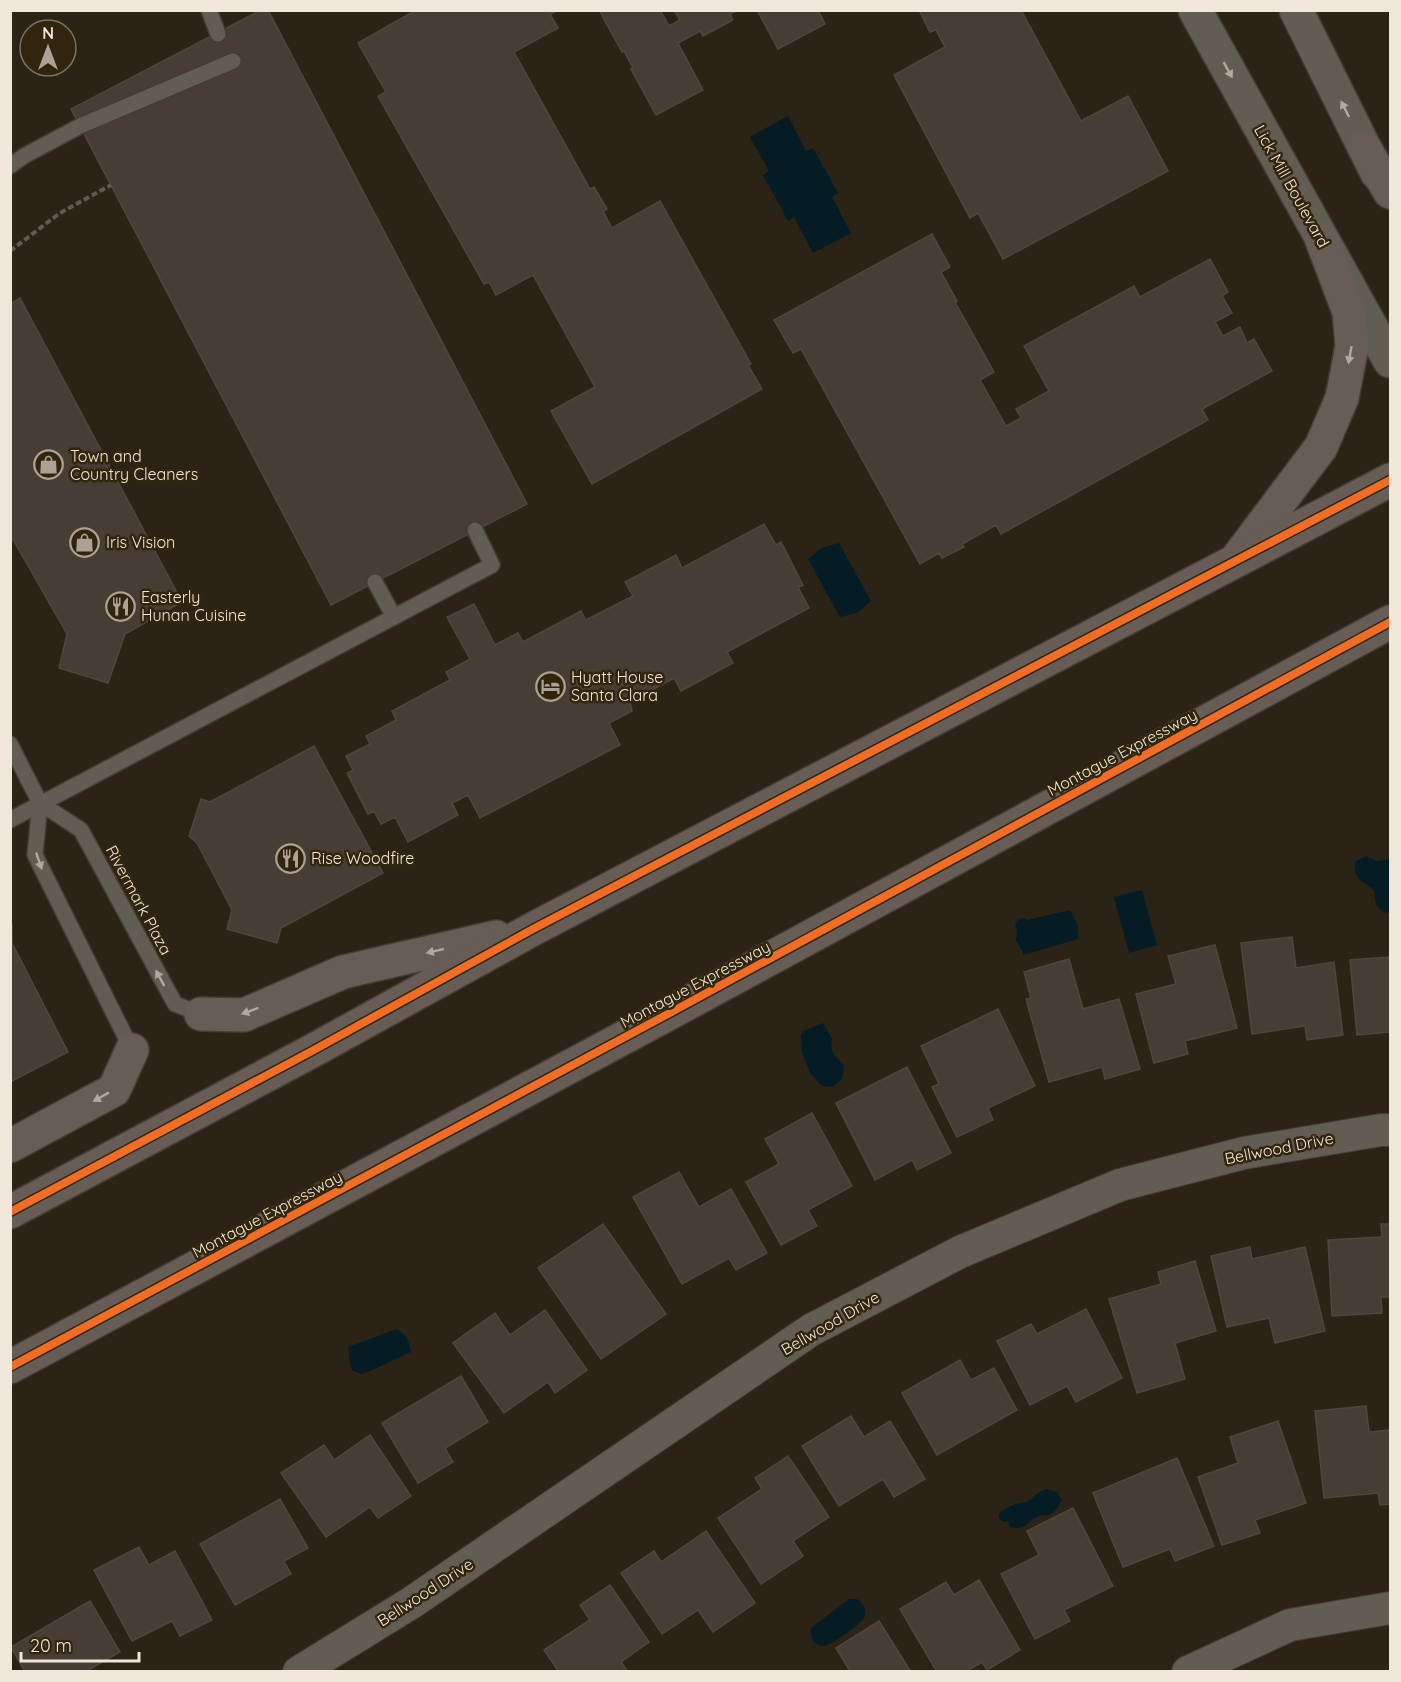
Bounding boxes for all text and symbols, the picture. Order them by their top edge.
north arrow [18,18,78,78]
text: N [42,23,54,43]
one-way arrow [1223,61,1233,78]
one-way arrow [1340,100,1350,117]
street label: Lick Mill Boulevard [1250,121,1334,251]
one-way arrow [1345,345,1354,364]
place label: Town and Country Cleaners [70,446,198,484]
shop icon: Town and Country Cleaners [33,449,65,481]
shop icon: Iris Vision [69,526,101,558]
place label: Iris Vision [106,532,175,552]
place label: Easterly Hunan Cuisine [141,587,246,625]
restaurant icon: Easterly Hunan Cuisine [104,590,136,622]
place label: Hyatt House Santa Clara [571,667,663,705]
hotel icon: Hyatt House Santa Clara [534,670,566,702]
street label: Montague Expressway [1044,704,1200,800]
street label: Rivermark Plaza [102,842,176,958]
restaurant icon: Rise Woodfire [274,842,306,874]
place label: Rise Woodfire [311,848,414,868]
one-way arrow [35,852,44,870]
street label: Montague Expressway [617,936,773,1032]
one-way arrow [425,947,444,956]
one-way arrow [155,969,165,986]
one-way arrow [241,1007,259,1016]
one-way arrow [92,1092,109,1102]
street label: Bellwood Drive [1223,1128,1335,1168]
street label: Montague Expressway [189,1166,345,1262]
street label: Bellwood Drive [777,1287,883,1359]
street label: Bellwood Drive [373,1554,477,1630]
scale bar [21,1625,140,1663]
text: 20 m [30,1634,72,1657]

